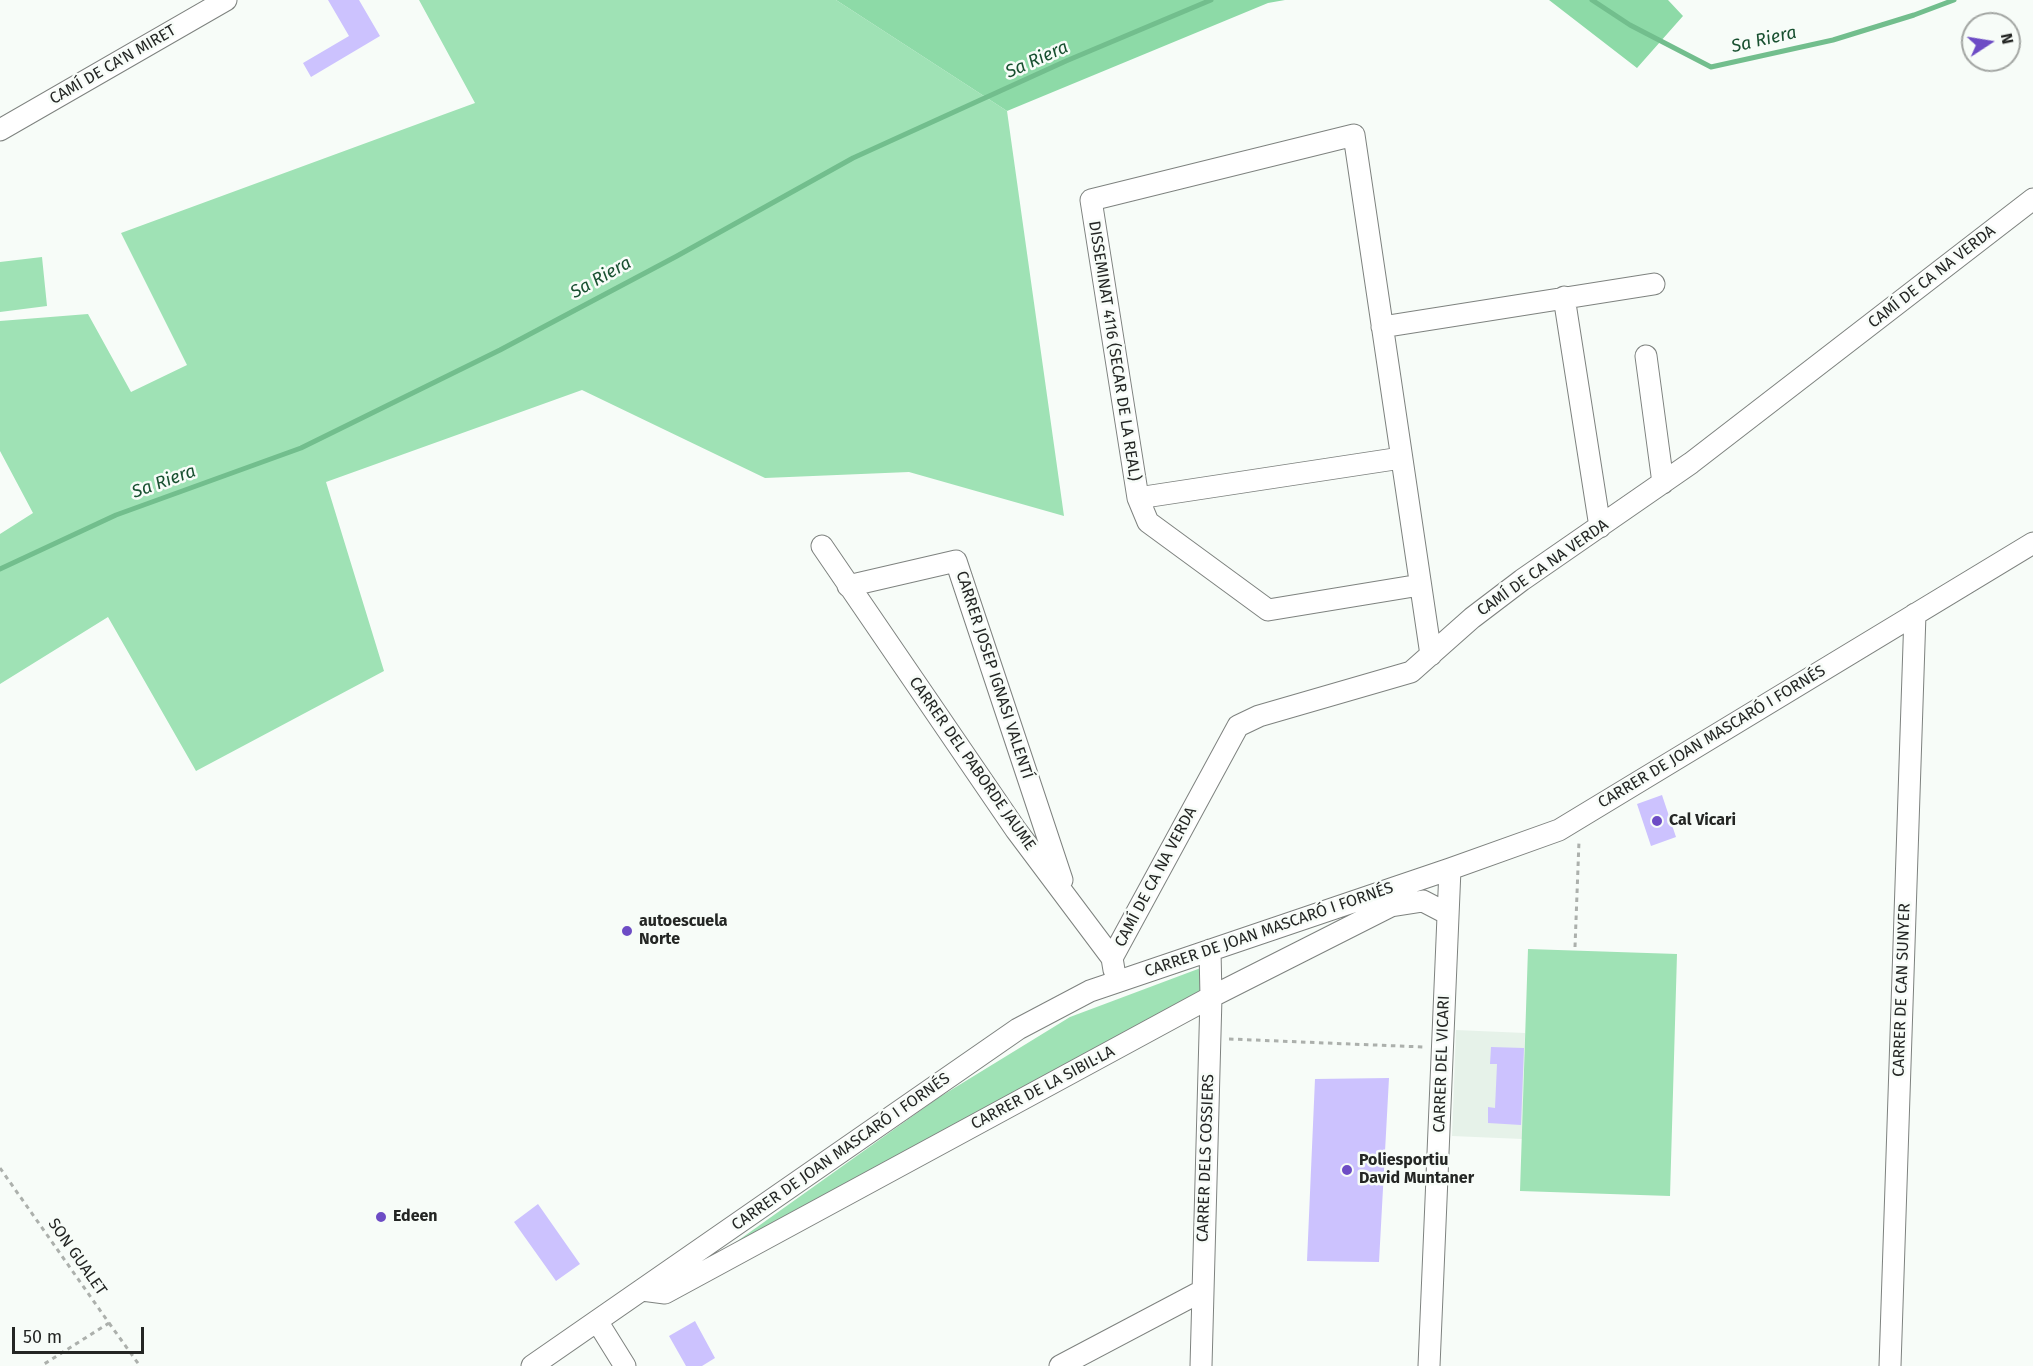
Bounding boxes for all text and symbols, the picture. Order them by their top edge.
north arrow [1961,12,2021,72]
street label: CAMÍ DE CA'N MIRET [46,21,180,109]
water label: Sa Riera [1729,22,1799,58]
text: N [1997,31,2018,46]
water label: Sa Riera [1002,37,1072,83]
street label: DISSEMINAT 4116 (SECAR DE LA REAL) [1084,220,1144,482]
street label: CAMÍ DE CA NA VERDA [1865,221,1999,333]
water label: Sa Riera [567,252,635,304]
water label: Sa Riera [129,461,199,503]
street label: CAMÍ DE CA NA VERDA [1474,515,1612,621]
street label: CARRER JOSEP IGNASI VALENTÍ [951,569,1037,781]
street label: CARRER DE JOAN MASCARÓ I FORNÉS [1595,661,1829,813]
street label: CARRER DEL PABORDE JAUME [905,673,1039,855]
street label: CAMÍ DE CA NA VERDA [1111,804,1201,950]
place label: Cal Vicari [1669,811,1736,831]
marker: Cal Vicari [1650,814,1664,828]
street label: CARRER DE JOAN MASCARÓ I FORNÉS [1142,878,1396,982]
street label: CARRER DE CAN SUNYER [1889,903,1915,1077]
place label: autoescuela Norte [639,912,728,950]
marker: autoescuela Norte [620,924,634,938]
street label: CARRER DEL VICARI [1430,995,1454,1133]
street label: CARRER DE LA SIBIL·LA [968,1042,1118,1134]
street label: CARRER DE JOAN MASCARÓ I FORNÉS [728,1069,954,1235]
street label: CARRER DELS COSSIERS [1193,1074,1219,1242]
place label: Poliesportiu David Muntaner [1359,1151,1474,1189]
marker: Poliesportiu David Muntaner [1340,1163,1354,1177]
place label: Edeen [393,1207,438,1227]
marker: Edeen [374,1210,388,1224]
street label: SON GUALET [43,1215,111,1299]
scale bar [15,1315,147,1353]
text: 50 m [23,1326,62,1348]

